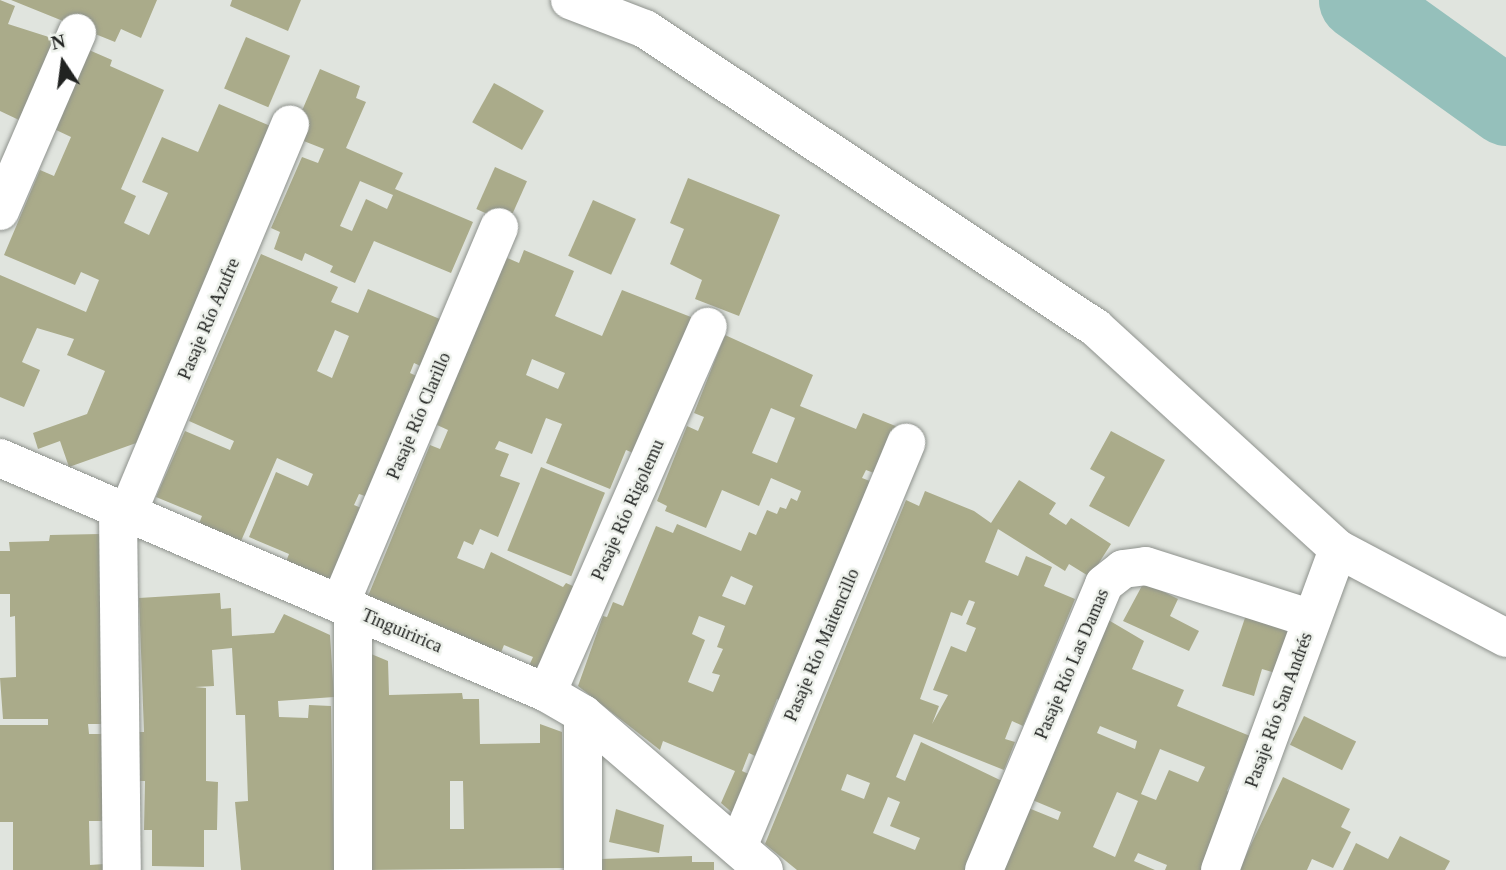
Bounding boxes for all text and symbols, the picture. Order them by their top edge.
north arrow [28,28,98,98]
text: N [49,30,67,54]
street label: Pasaje Río Azufre [173,255,245,383]
street label: Pasaje Río Clarillo [382,349,456,483]
street label: Pasaje Río Rigolemu [587,436,669,584]
street label: Pasaje Río Maitencillo [780,565,864,725]
street label: Pasaje Río Las Damas [1031,585,1113,743]
street label: Tinguiririca [359,604,445,658]
street label: Pasaje Río San Andrés [1241,629,1317,791]

